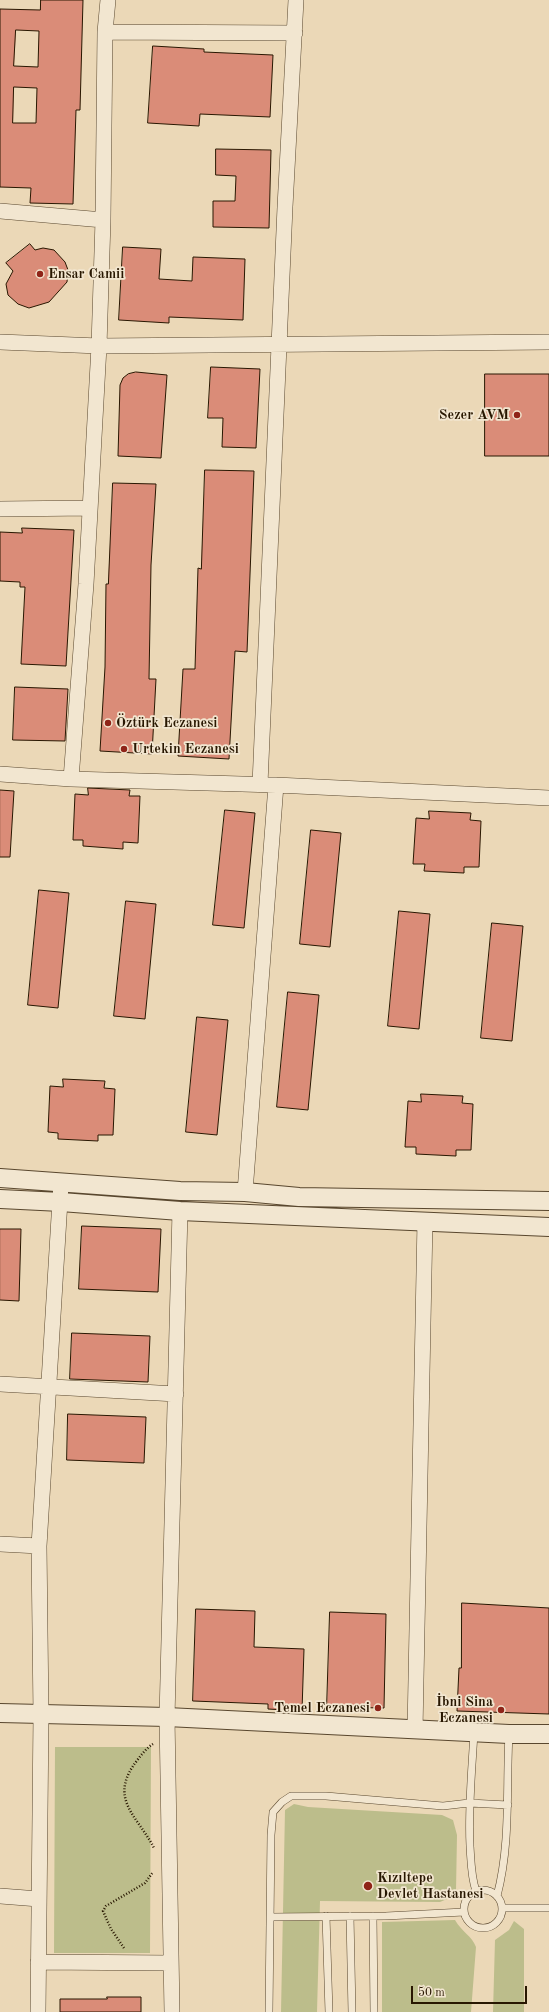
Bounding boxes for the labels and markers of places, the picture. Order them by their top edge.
place label: Ensar Camii [48,266,124,282]
marker: Ensar Camii [35,269,45,279]
place label: Sezer AVM [439,407,509,423]
marker: Sezer AVM [512,410,522,420]
place label: Öztürk Eczanesi [116,715,217,731]
marker: Öztürk Eczanesi [103,718,113,728]
place label: Urtekin Eczanesi [132,741,239,757]
marker: Urtekin Eczanesi [119,744,129,754]
place label: İbni Sina Eczanesi [436,1694,493,1726]
place label: Temel Eczanesi [274,1700,370,1716]
marker: Temel Eczanesi [373,1703,383,1713]
marker: İbni Sina Eczanesi [496,1705,506,1715]
place label: Kızıltepe Devlet Hastanesi [377,1870,483,1902]
marker: Kızıltepe Devlet Hastanesi [362,1880,374,1892]

